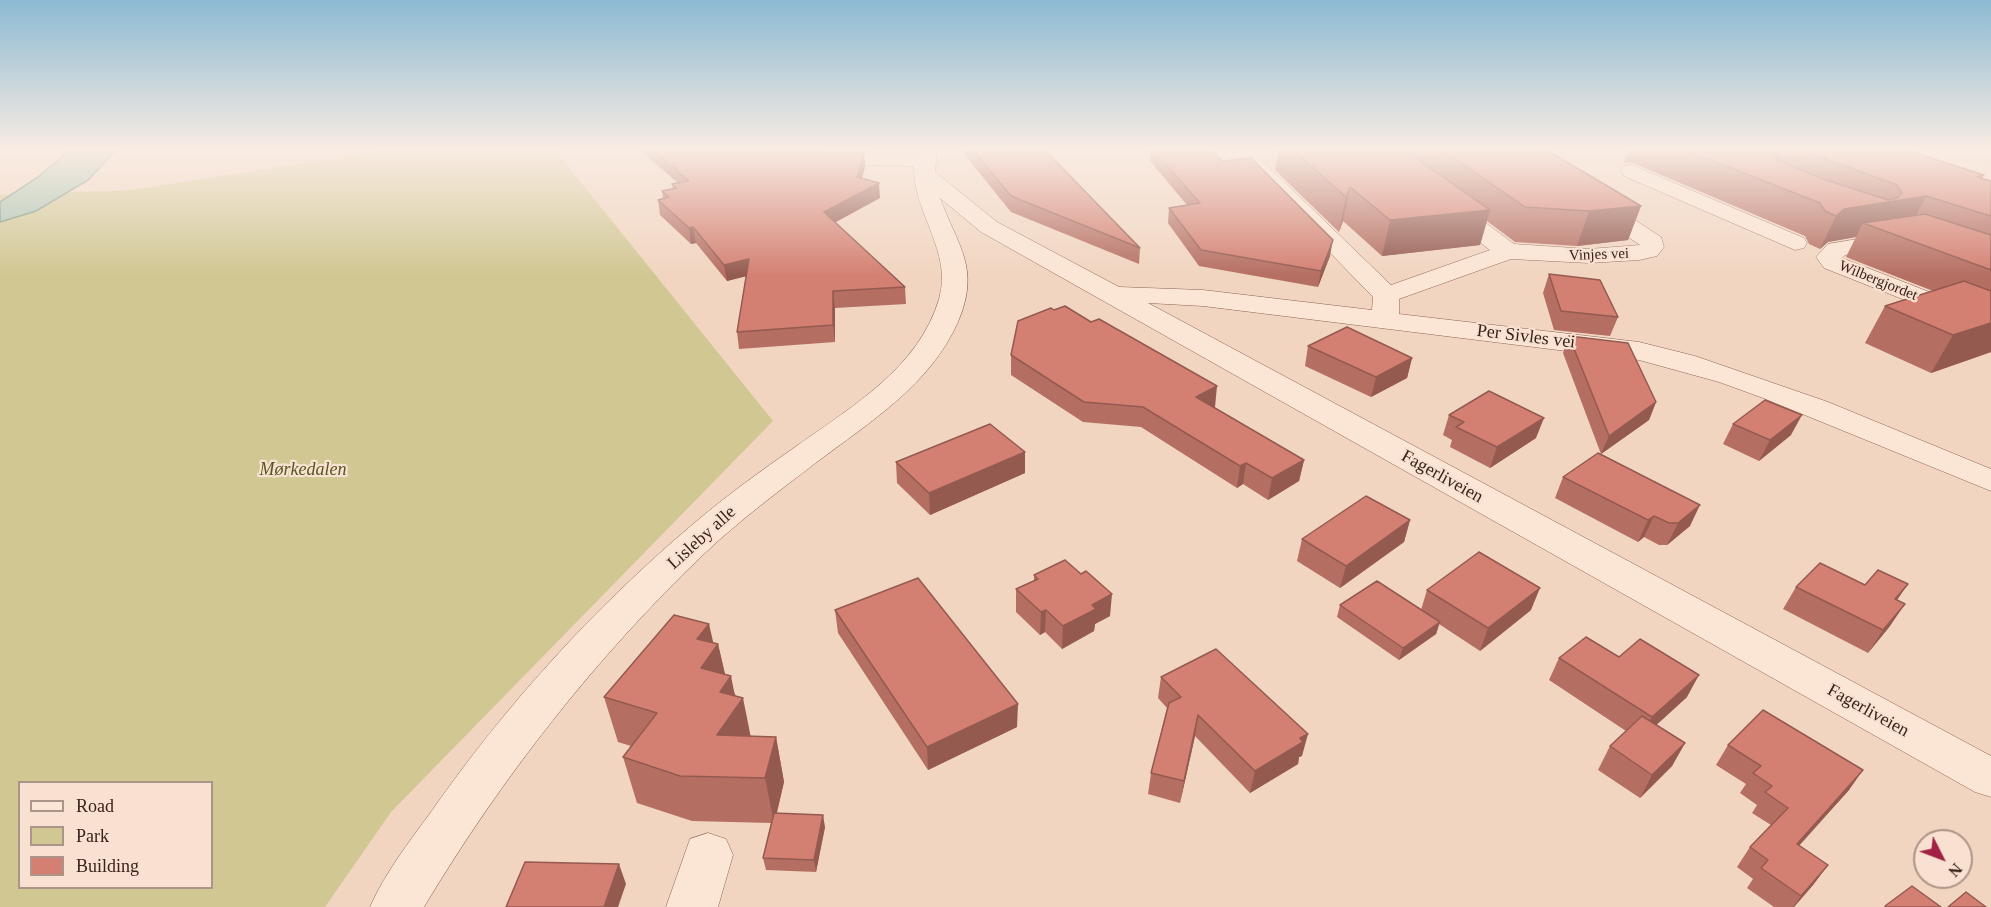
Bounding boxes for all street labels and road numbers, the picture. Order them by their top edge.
street label: Vinjes vei [1569,245,1629,265]
street label: Wilbergjordet [1836,257,1920,305]
street label: Per Sivles vei [1476,320,1576,354]
street label: Fagerliveien [1397,446,1487,508]
street label: Lisleby alle [663,502,741,574]
street label: Fagerliveien [1823,680,1913,742]

